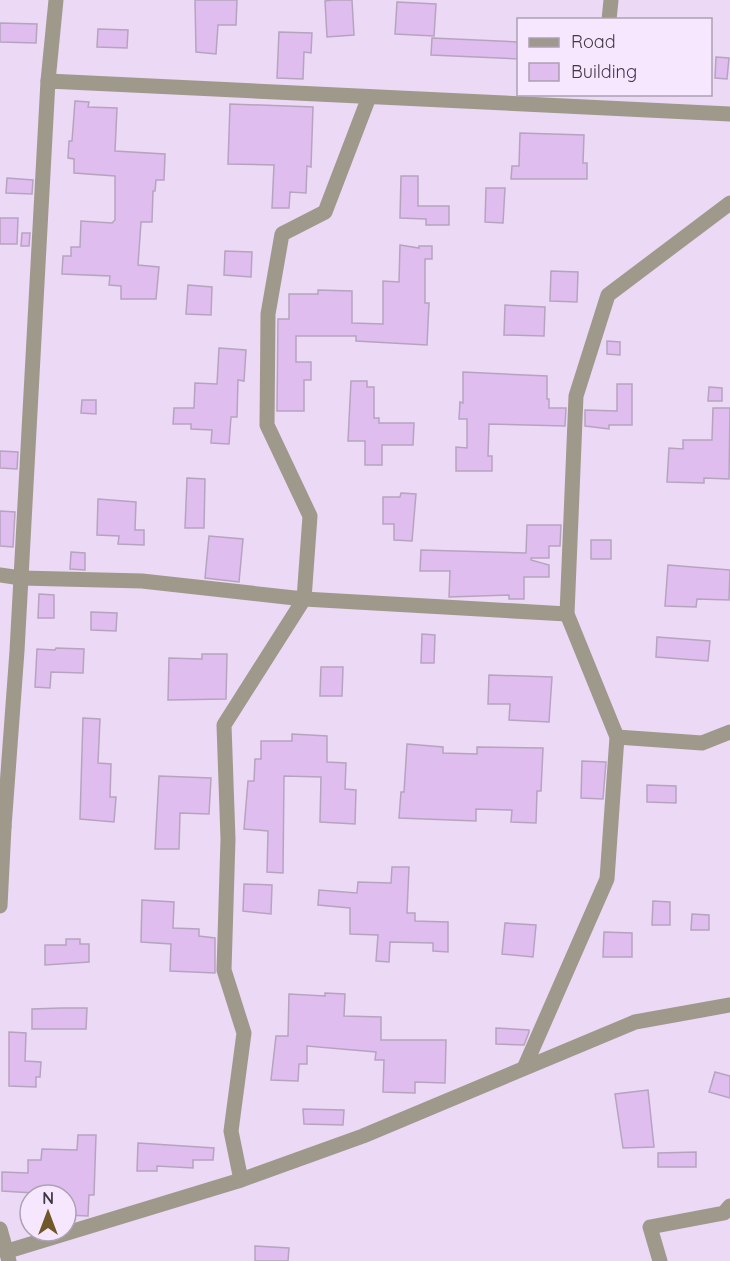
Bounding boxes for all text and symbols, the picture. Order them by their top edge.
legend [517,18,712,96]
text: Road [571,30,616,53]
text: Building [571,60,637,83]
north arrow [18,1183,78,1243]
text: N [42,1188,54,1208]

